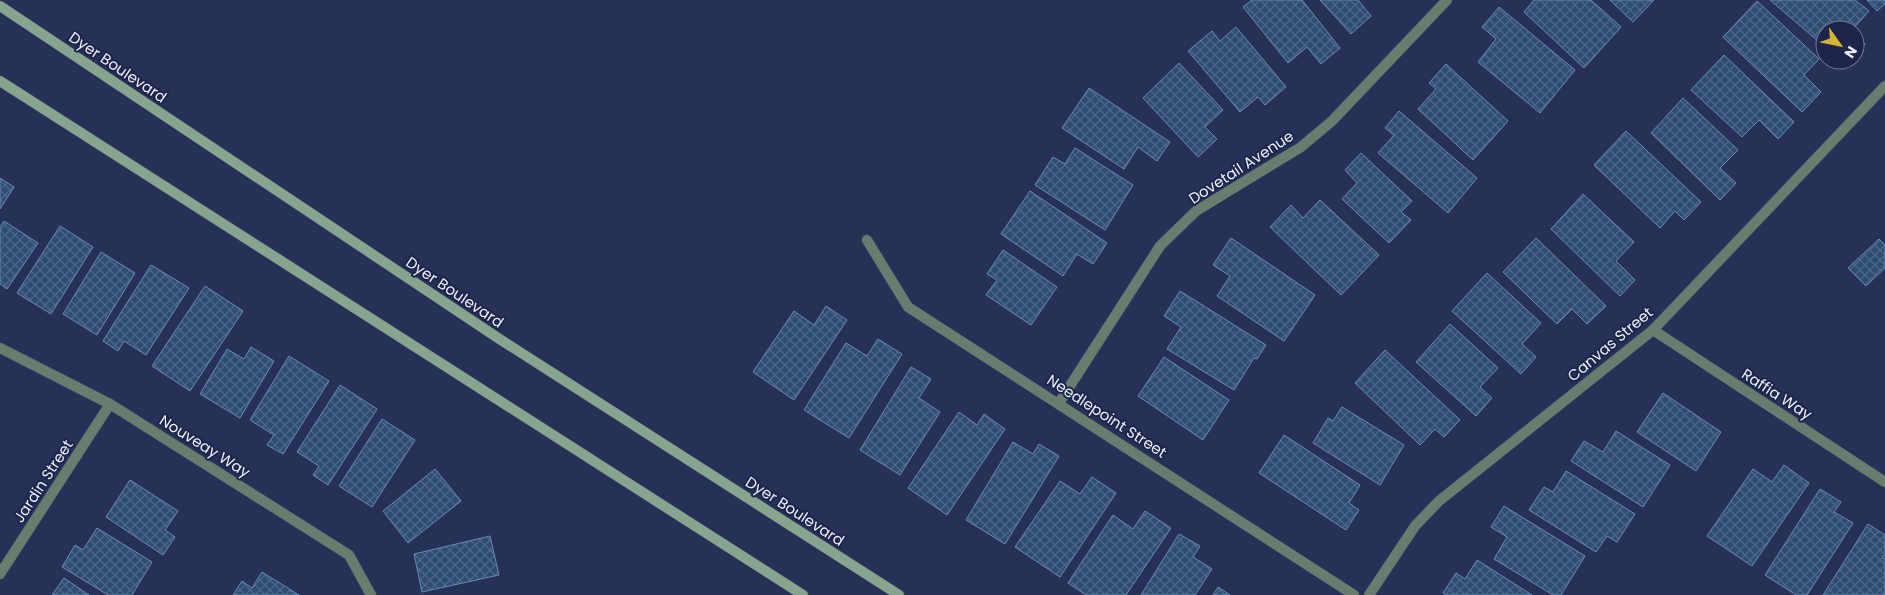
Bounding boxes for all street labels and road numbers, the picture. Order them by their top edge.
street label: Dyer Boulevard [65,27,171,107]
street label: Dovetail Avenue [1184,125,1298,209]
street label: Dyer Boulevard [402,252,508,332]
street label: Canvas Street [1563,302,1657,386]
street label: Raffia Way [1738,363,1817,425]
street label: Needlepoint Street [1043,369,1171,463]
street label: Nouveay Way [156,410,255,483]
street label: Jardin Street [8,435,78,527]
street label: Dyer Boulevard [742,471,848,551]

